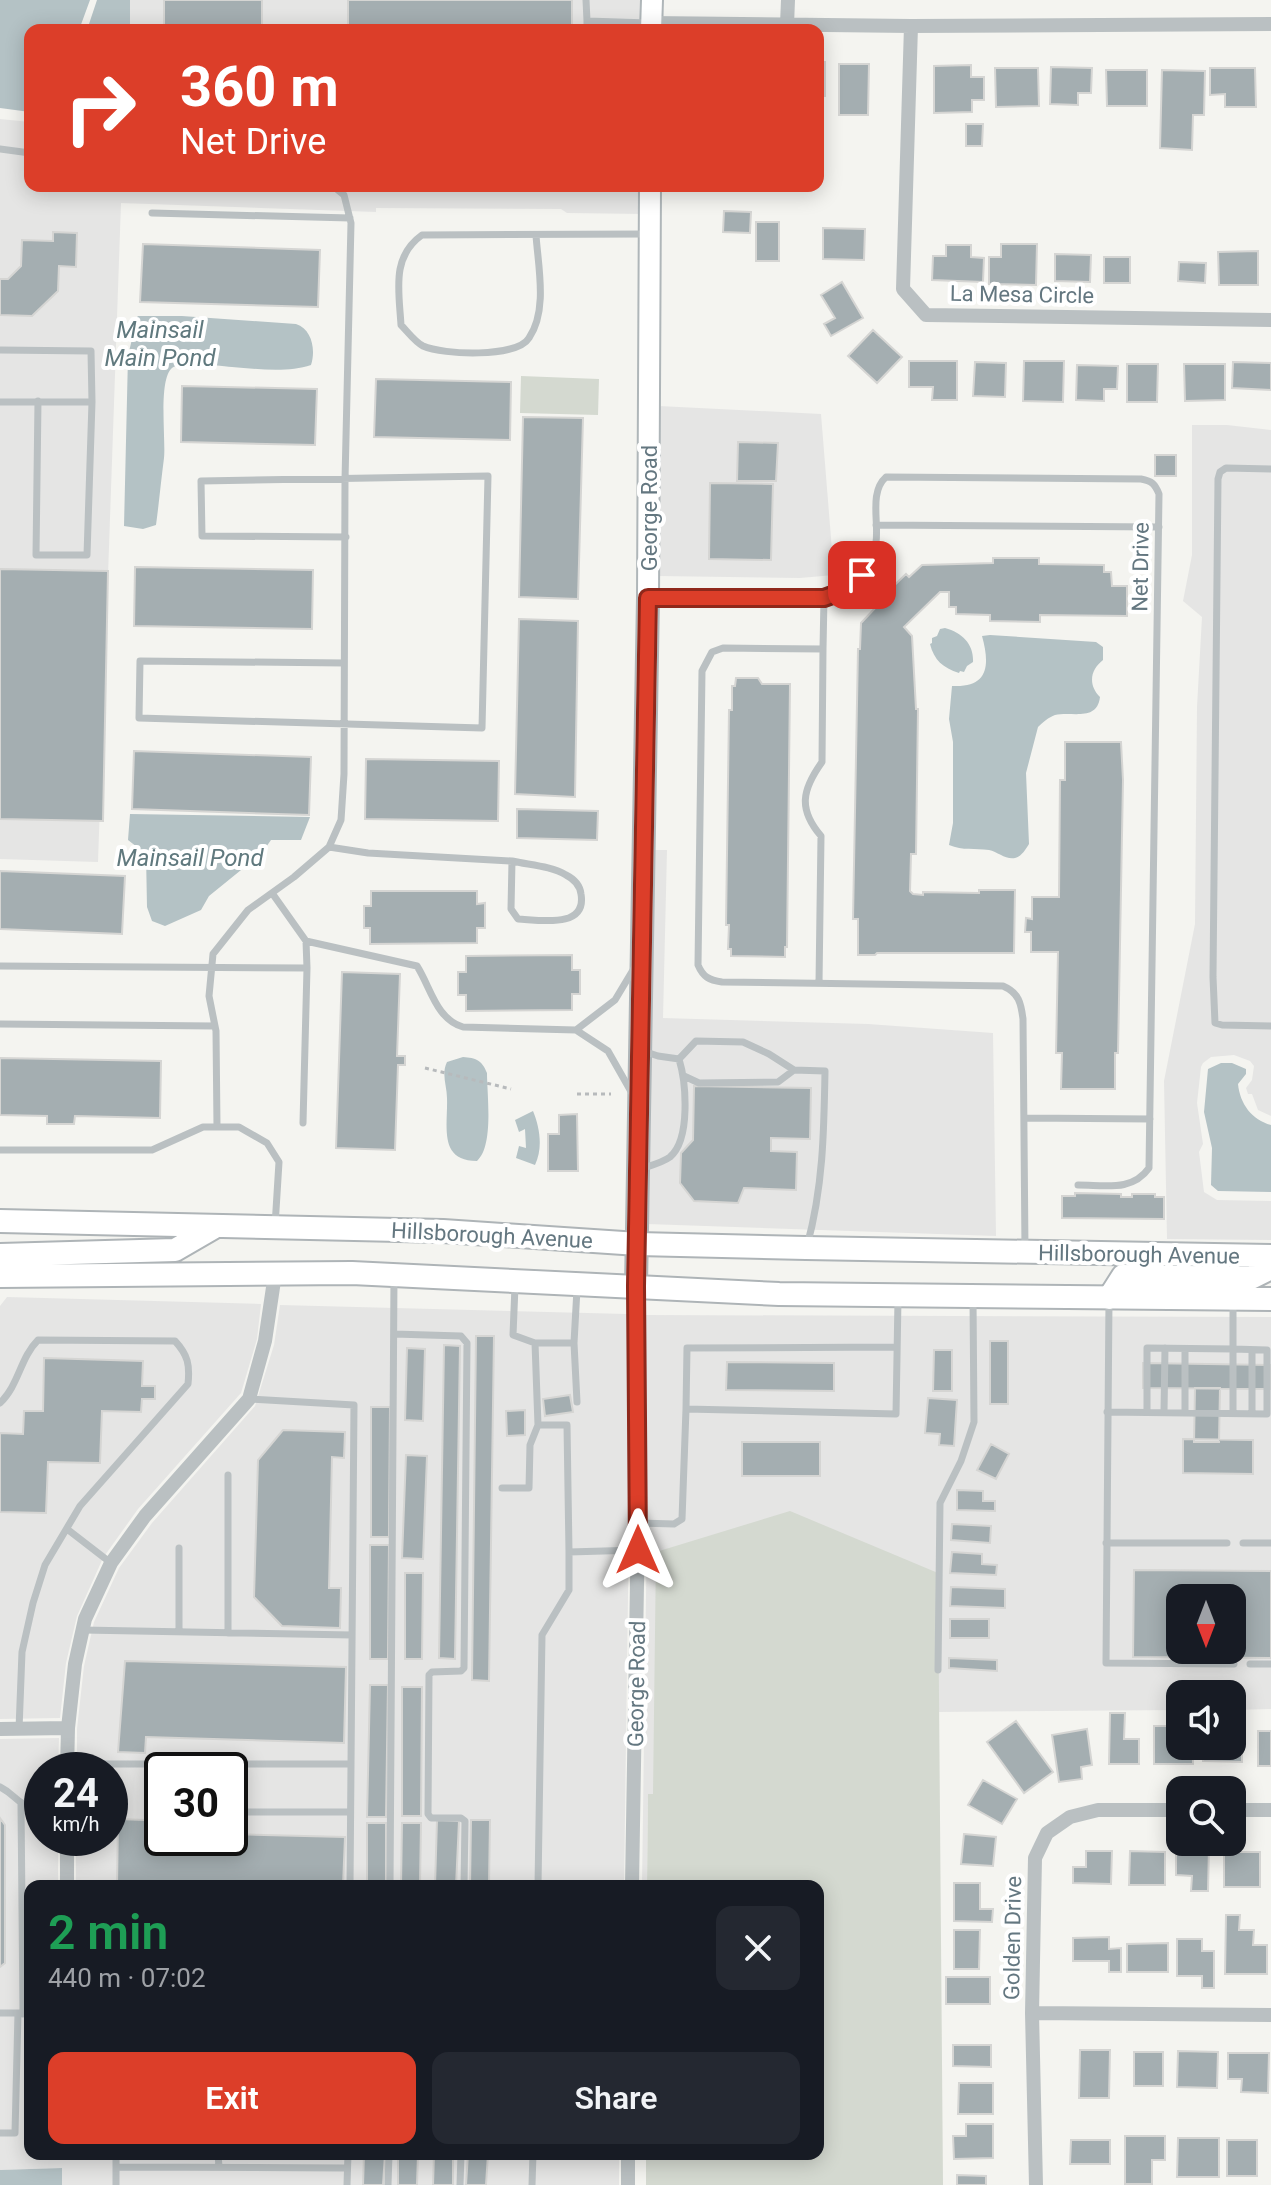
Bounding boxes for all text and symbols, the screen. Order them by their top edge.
text: 360 m [180,54,339,120]
icon: right [48,56,152,160]
text: Net Drive [180,121,326,163]
street label: La Mesa Circle [950,281,1094,308]
water label: Mainsail Main Pond [104,316,216,372]
street label: George Road [637,445,662,571]
street label: Net Drive [1127,522,1154,612]
pin [828,541,896,609]
icon: arrive [840,553,884,597]
water label: Mainsail Pond [116,844,264,872]
street label: Hillsborough Avenue [391,1218,593,1253]
street label: Hillsborough Avenue [1038,1240,1240,1269]
position arrow [596,1508,680,1592]
north arrow [1166,1584,1246,1664]
map controls [1166,1584,1246,1856]
street label: George Road [623,1621,650,1747]
button: sound [1166,1680,1246,1760]
speed limit sign: 30 [144,1752,248,1856]
text: 24 [53,1770,99,1817]
button: search [1166,1776,1246,1856]
text: km/h [53,1812,99,1836]
street label: Golden Drive [999,1876,1026,2000]
text: 2 min [48,1904,168,1961]
button: close [716,1906,800,1990]
text: 440 m · 07:02 [48,1963,206,1993]
button: Exit [48,2052,416,2144]
button: Share [432,2052,800,2144]

